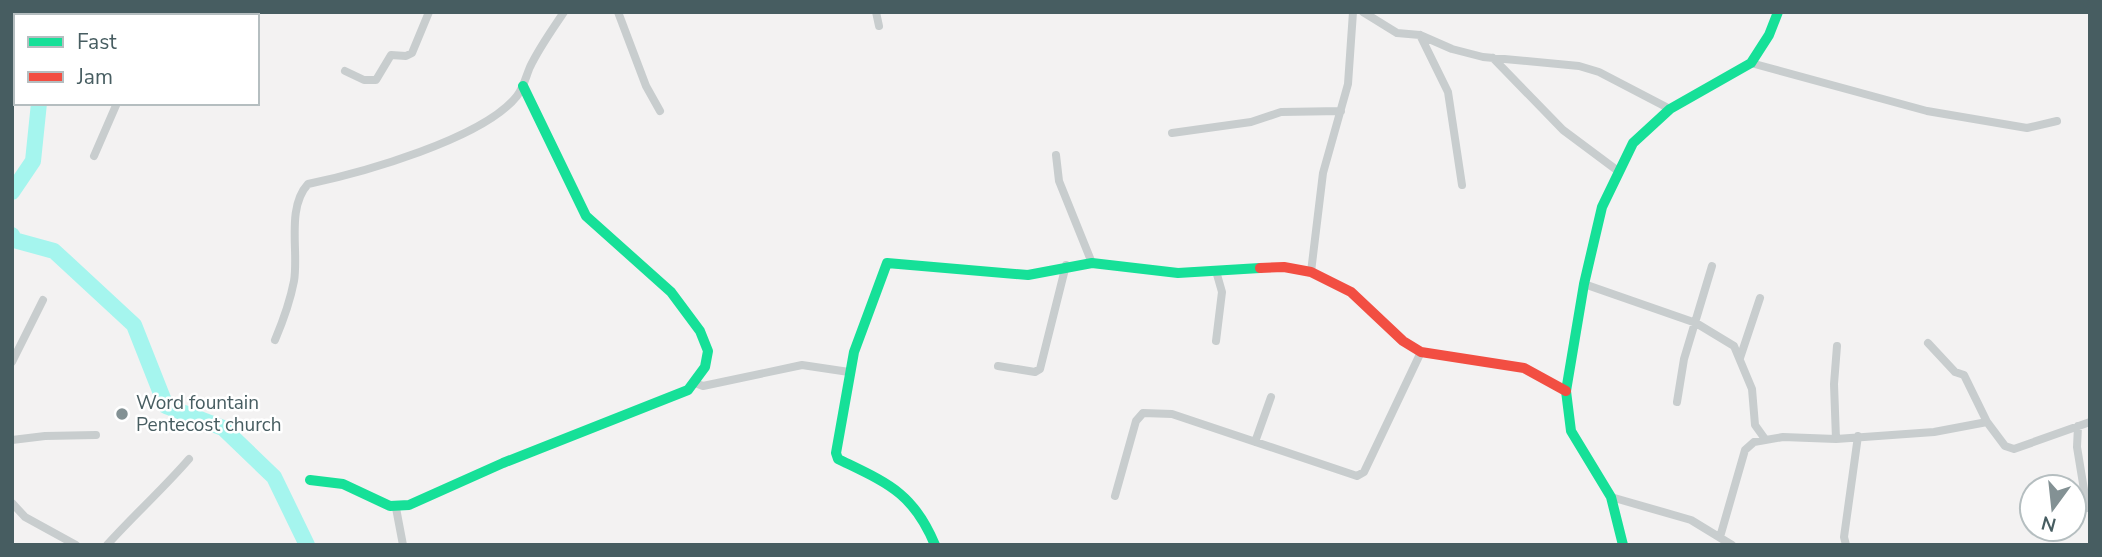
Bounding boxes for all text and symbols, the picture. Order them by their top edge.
legend [14,14,259,105]
text: Fast [77,28,117,56]
text: Jam [76,63,113,91]
place label: Word fountain Pentecost church [136,390,281,438]
marker: Word fountain Pentecost church [114,406,130,422]
north arrow [2018,473,2088,543]
text: N [2039,509,2059,538]

